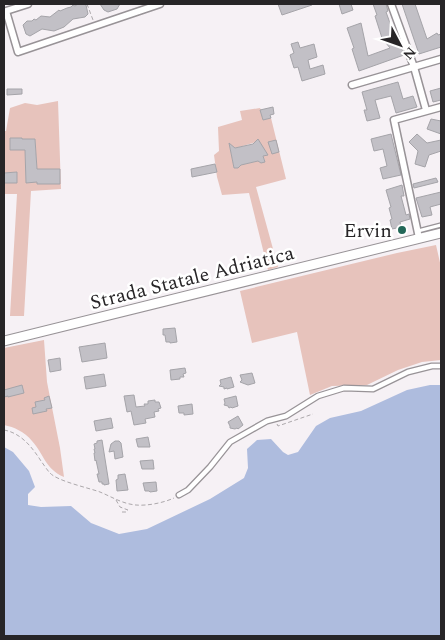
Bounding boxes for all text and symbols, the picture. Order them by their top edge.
north arrow [375,20,425,70]
text: N [398,42,421,64]
place label: Ervin [344,216,392,246]
marker: Ervin [396,224,408,236]
street label: Strada Statale Adriatica [87,238,298,318]

